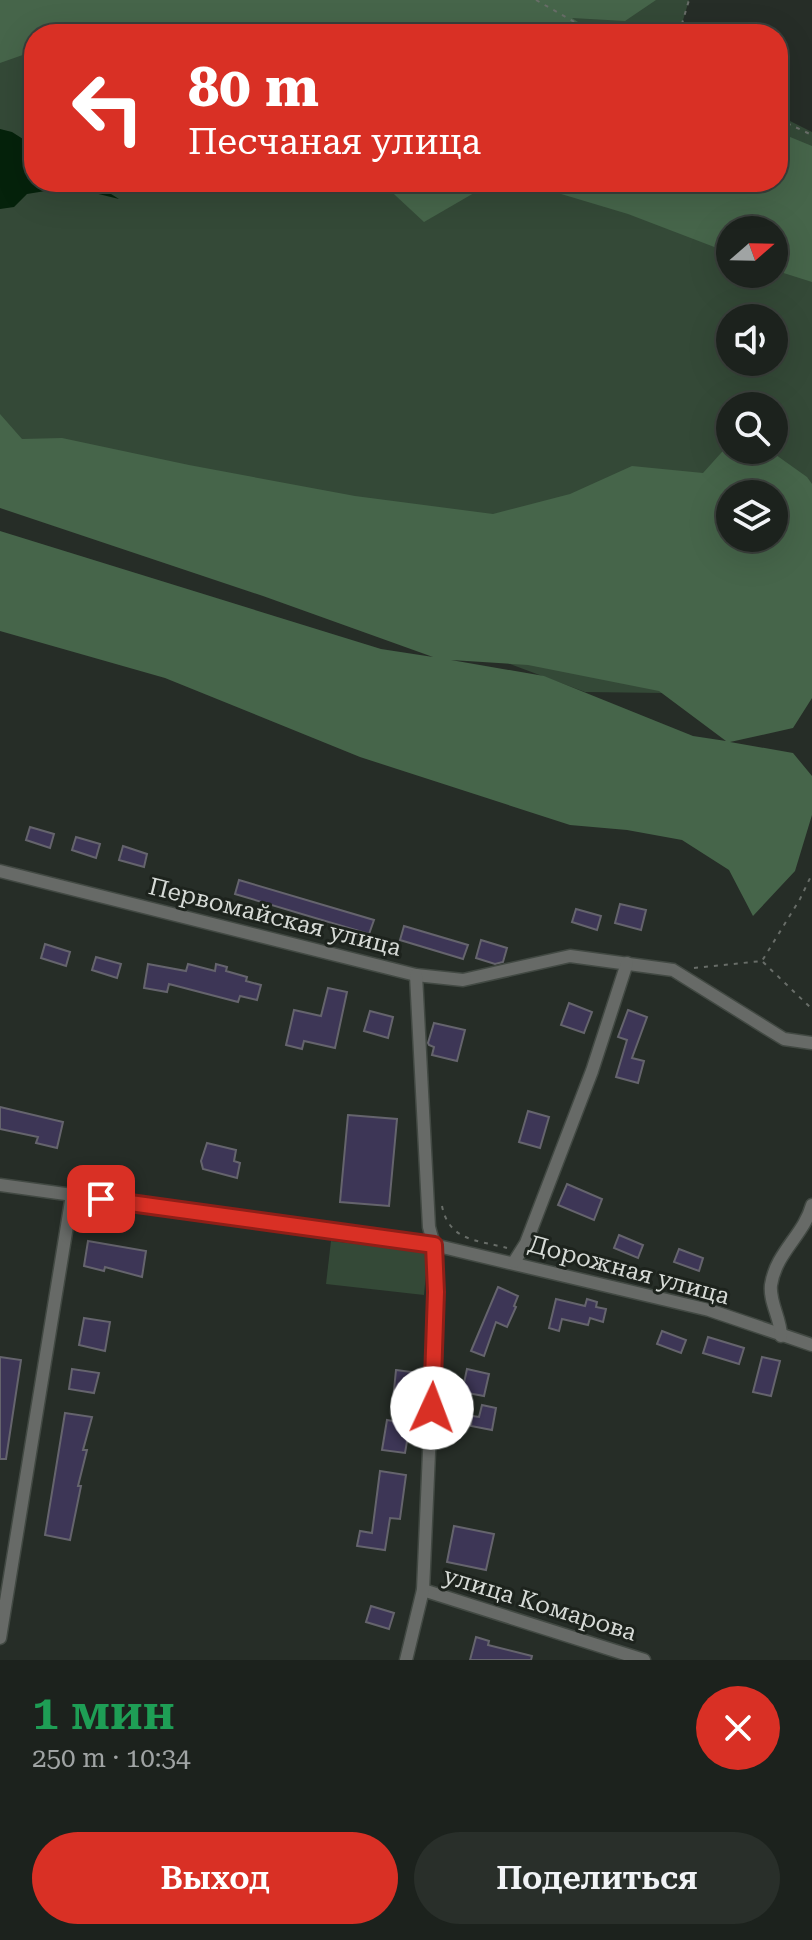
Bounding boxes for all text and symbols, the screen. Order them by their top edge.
text: 80 m [188,54,319,120]
icon: left [56,56,160,160]
text: Песчаная улица [188,121,481,163]
north arrow [716,216,788,288]
map controls [716,216,788,552]
button: sound [716,304,788,376]
button: search [716,392,788,464]
button: layers [716,480,788,552]
street label: Первомайская улица [146,872,404,962]
pin [67,1165,135,1233]
icon: arrive [79,1177,123,1221]
street label: Дорожная улица [525,1230,733,1310]
position arrow [390,1366,474,1450]
street label: улица Комарова [440,1561,640,1647]
text: 1 мин [32,1685,175,1741]
button: close [696,1686,780,1770]
text: 250 m · 10:34 [32,1743,191,1773]
button: Выход [32,1832,398,1924]
button: Поделиться [414,1832,780,1924]

